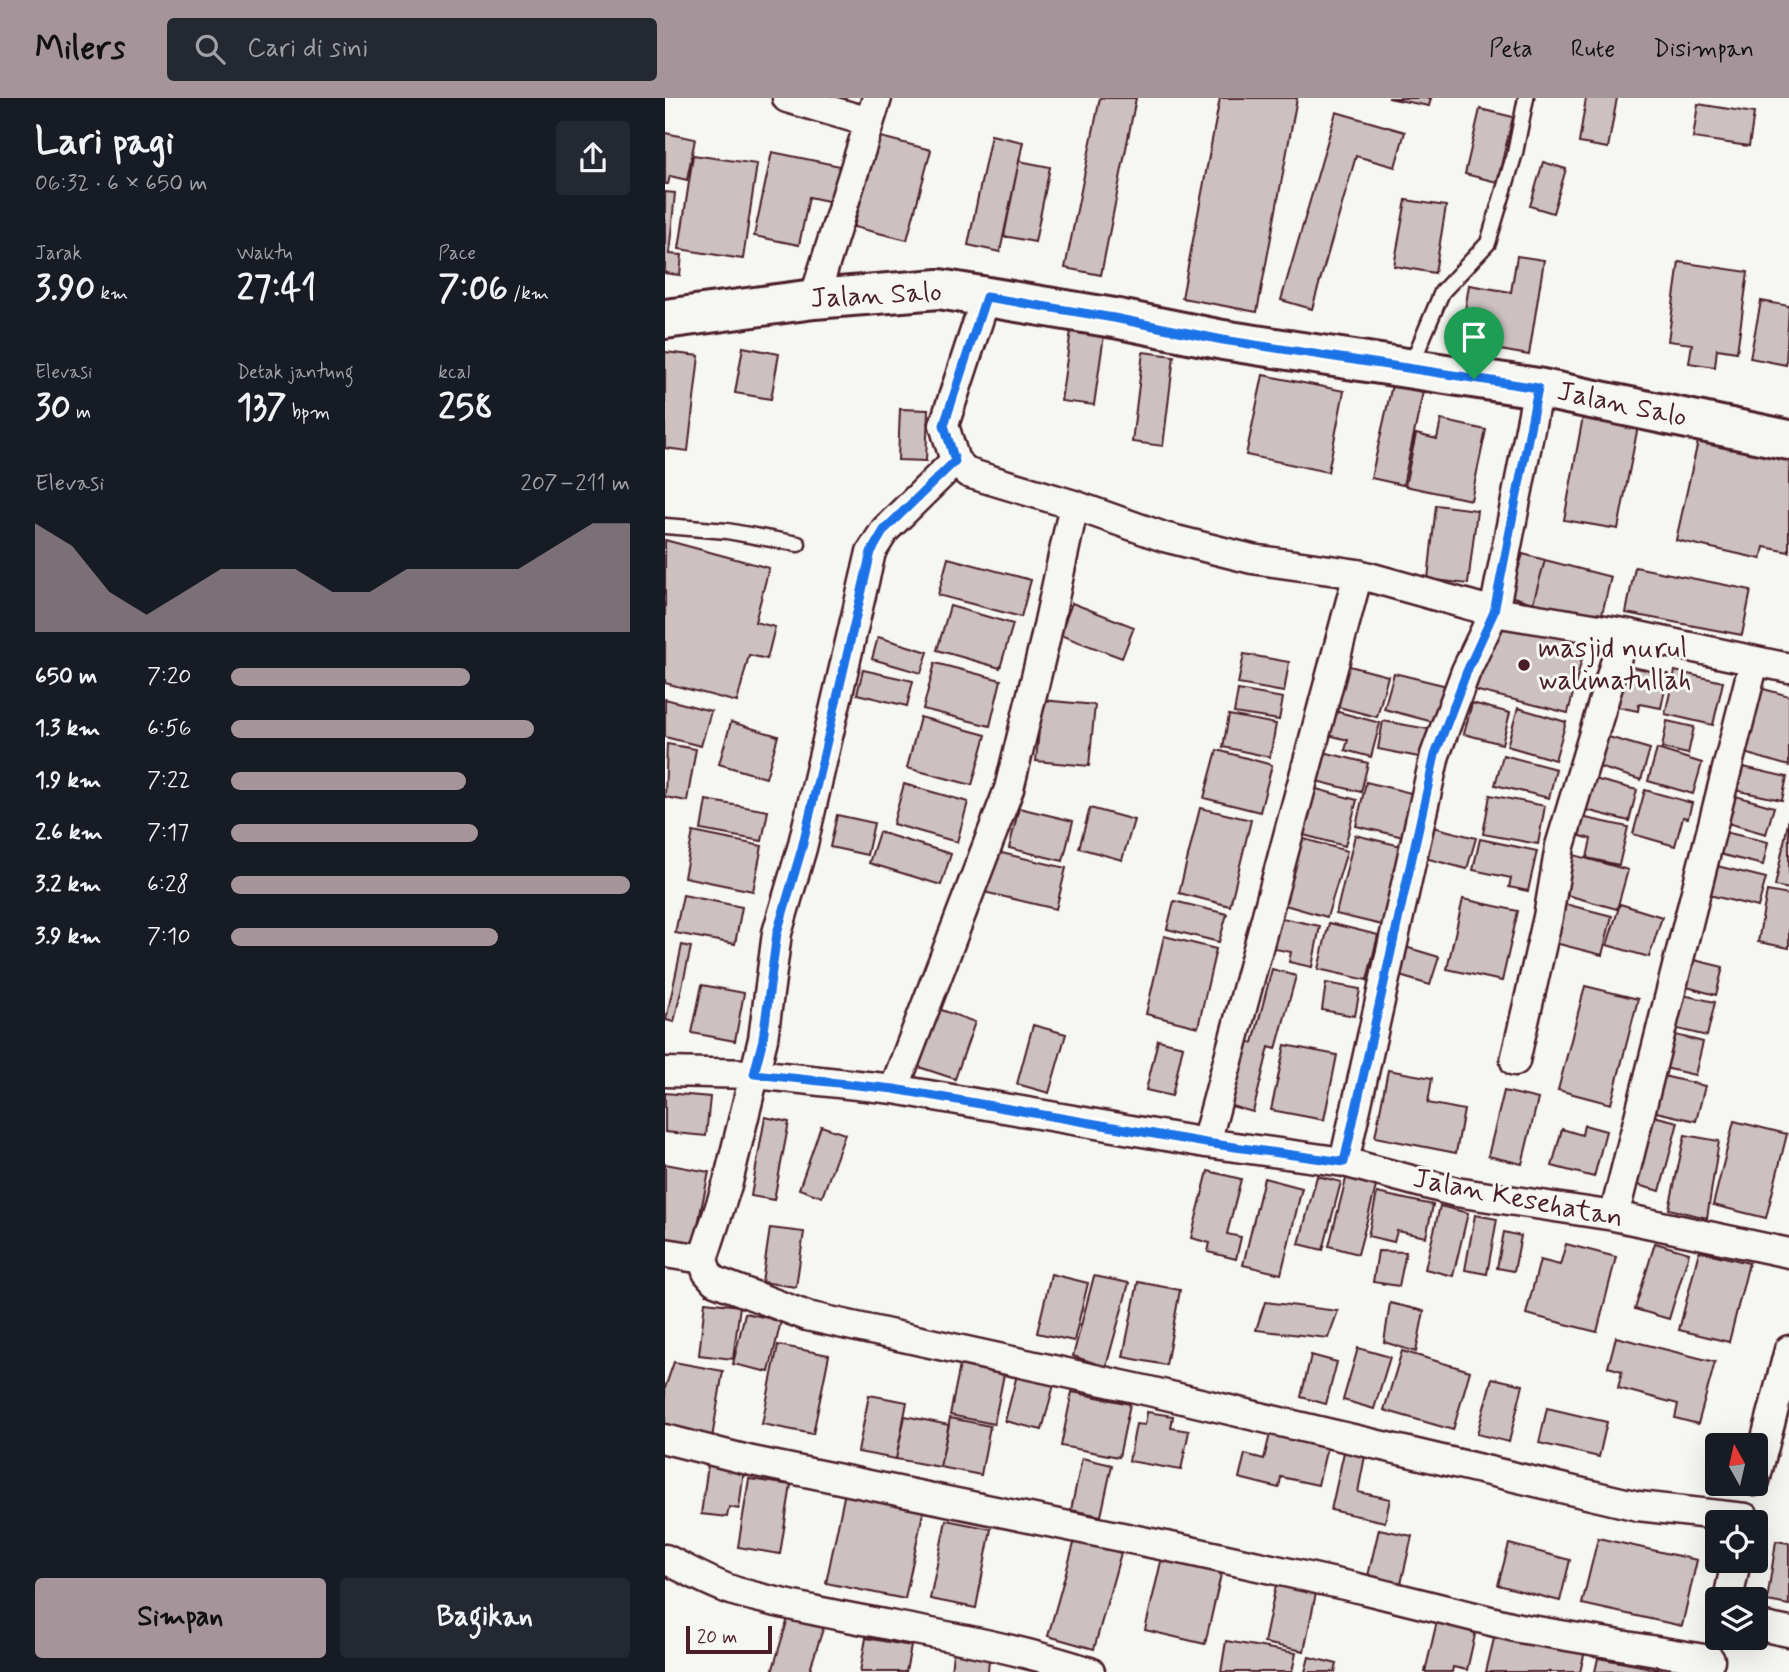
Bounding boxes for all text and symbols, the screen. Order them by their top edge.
search box [167,18,657,81]
text: Milers [35,27,125,71]
icon: search [191,30,229,68]
text: Cari di sini [247,32,368,66]
text: Peta [1489,34,1533,65]
text: Rute [1571,34,1615,65]
text: Disimpan [1653,34,1754,65]
text: Lari pagi [35,118,174,167]
button: share [556,121,630,195]
text: 06:32 · 6 × 650 m [35,169,208,199]
text: Jarak [35,241,82,266]
text: Waktu [237,241,293,266]
text: Pace [438,241,476,266]
text: 3.90 [35,266,95,312]
text: 27:41 [237,266,316,312]
text: 7:06 [438,266,508,312]
street label: Jalan Salo [809,274,943,318]
text: km [95,281,128,306]
text: /km [508,281,549,306]
pin [1444,307,1504,379]
icon: arrive [1455,318,1493,356]
text: Elevasi [35,360,92,385]
text: Detak jantung [237,360,354,385]
text: kcal [438,360,470,385]
street label: Jalan Salo [1554,373,1690,437]
text: 30 [35,385,71,431]
text: 137 [237,385,287,431]
text: 258 [438,385,493,431]
text: m [71,400,91,425]
text: bpm [287,400,330,425]
text: Elevasi [35,469,104,499]
text: 207–211 m [520,469,630,499]
place label: masjid nurul walimatullah [1538,631,1692,700]
marker: masjid nurul walimatullah [1516,657,1532,673]
text: 650 m [35,662,97,692]
text: 7:20 [147,662,192,692]
text: 1.3 km [35,714,100,744]
text: 6:56 [147,714,191,744]
text: 1.9 km [35,766,101,796]
text: 7:22 [147,766,191,796]
text: 2.6 km [35,818,103,848]
text: 7:17 [147,818,189,848]
text: 3.2 km [35,870,101,900]
text: 6:28 [147,870,189,900]
text: 3.9 km [35,922,101,952]
text: 7:10 [147,922,191,952]
street label: Jalan Kesehatan [1410,1160,1626,1238]
north arrow [1705,1433,1767,1496]
map controls [1705,1433,1768,1650]
button: locate [1705,1510,1768,1573]
button: Simpan [35,1578,326,1658]
button: Bagikan [340,1578,630,1658]
button: layers [1705,1587,1768,1650]
scale bar [686,1623,772,1655]
text: 20 m [697,1625,737,1650]

